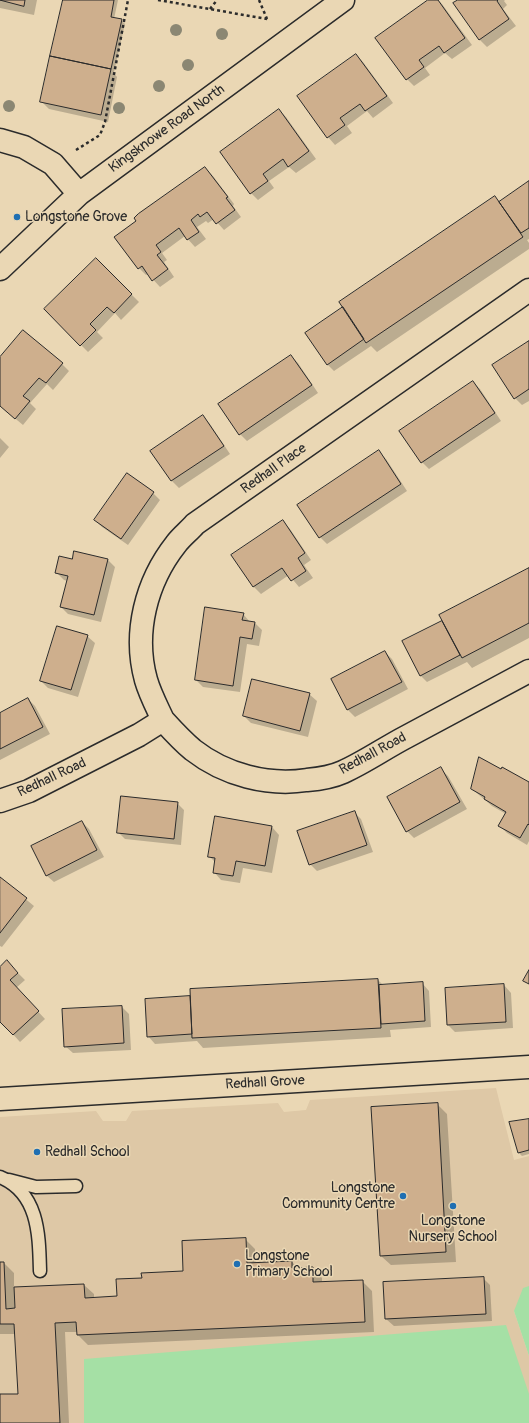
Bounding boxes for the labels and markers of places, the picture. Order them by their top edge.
place label: Longstone Grove [25,209,127,225]
marker: Longstone Grove [12,212,22,222]
place label: Redhall School [45,1144,130,1160]
marker: Redhall School [32,1147,42,1157]
place label: Longstone Community Centre [282,1180,395,1212]
marker: Longstone Community Centre [398,1191,408,1201]
marker: Longstone Nursery School [448,1201,458,1211]
place label: Longstone Nursery School [409,1213,497,1246]
place label: Longstone Primary School [245,1248,333,1280]
marker: Longstone Primary School [232,1259,242,1269]

